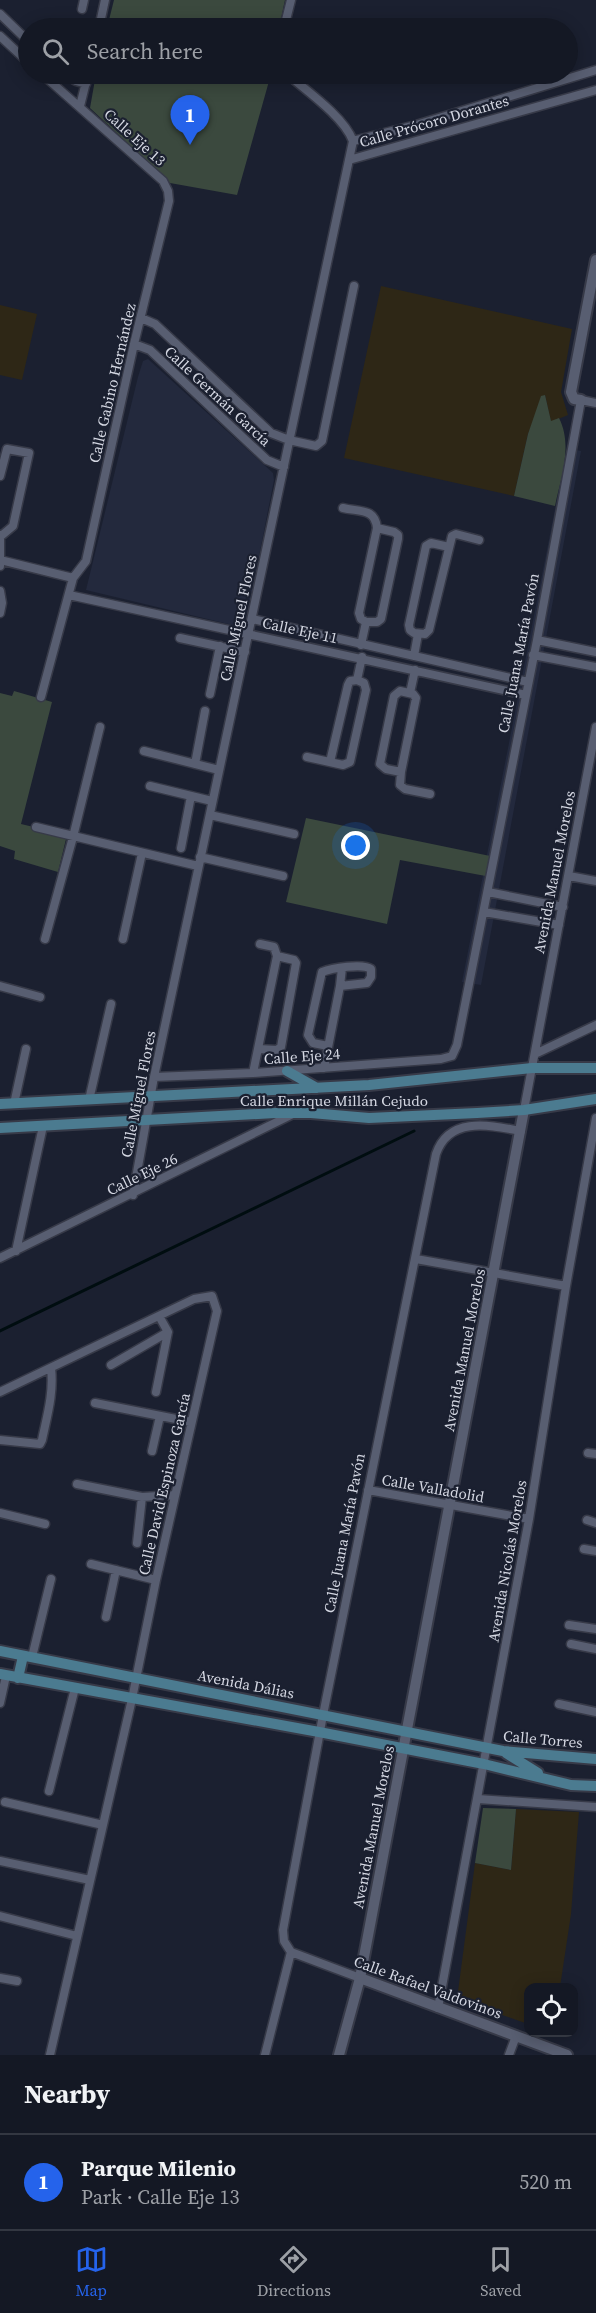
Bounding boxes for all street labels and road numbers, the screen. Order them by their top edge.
street label: Calle Prócoro Dorantes [357,90,511,152]
street label: Calle Eje 13 [100,104,170,170]
street label: Calle Gabino Hernández [83,301,141,465]
street label: Calle Germán García [160,341,276,451]
street label: Calle Miguel Flores [214,553,262,683]
street label: Calle Juana María Pavón [492,571,544,735]
street label: Calle Eje 11 [260,612,340,648]
street label: Avenida Manuel Morelos [528,789,580,955]
street label: Calle Miguel Flores [115,1029,161,1159]
street label: Calle Eje 24 [263,1043,341,1069]
street label: Calle Enrique Millán Cejudo [240,1090,428,1111]
street label: Calle Eje 26 [103,1148,181,1200]
street label: Avenida Manuel Morelos [438,1267,490,1433]
street label: Calle David Espinoza García [133,1390,195,1577]
street label: Calle Juana María Pavón [318,1451,370,1615]
street label: Calle Valladolid [380,1469,486,1507]
street label: Avenida Nicolás Morelos [482,1478,532,1644]
street label: Avenida Dálias [196,1664,296,1704]
street label: Calle Torres [502,1725,584,1753]
street label: Avenida Manuel Morelos [347,1744,399,1910]
street label: Calle Rafael Valdovinos [351,1950,505,2024]

